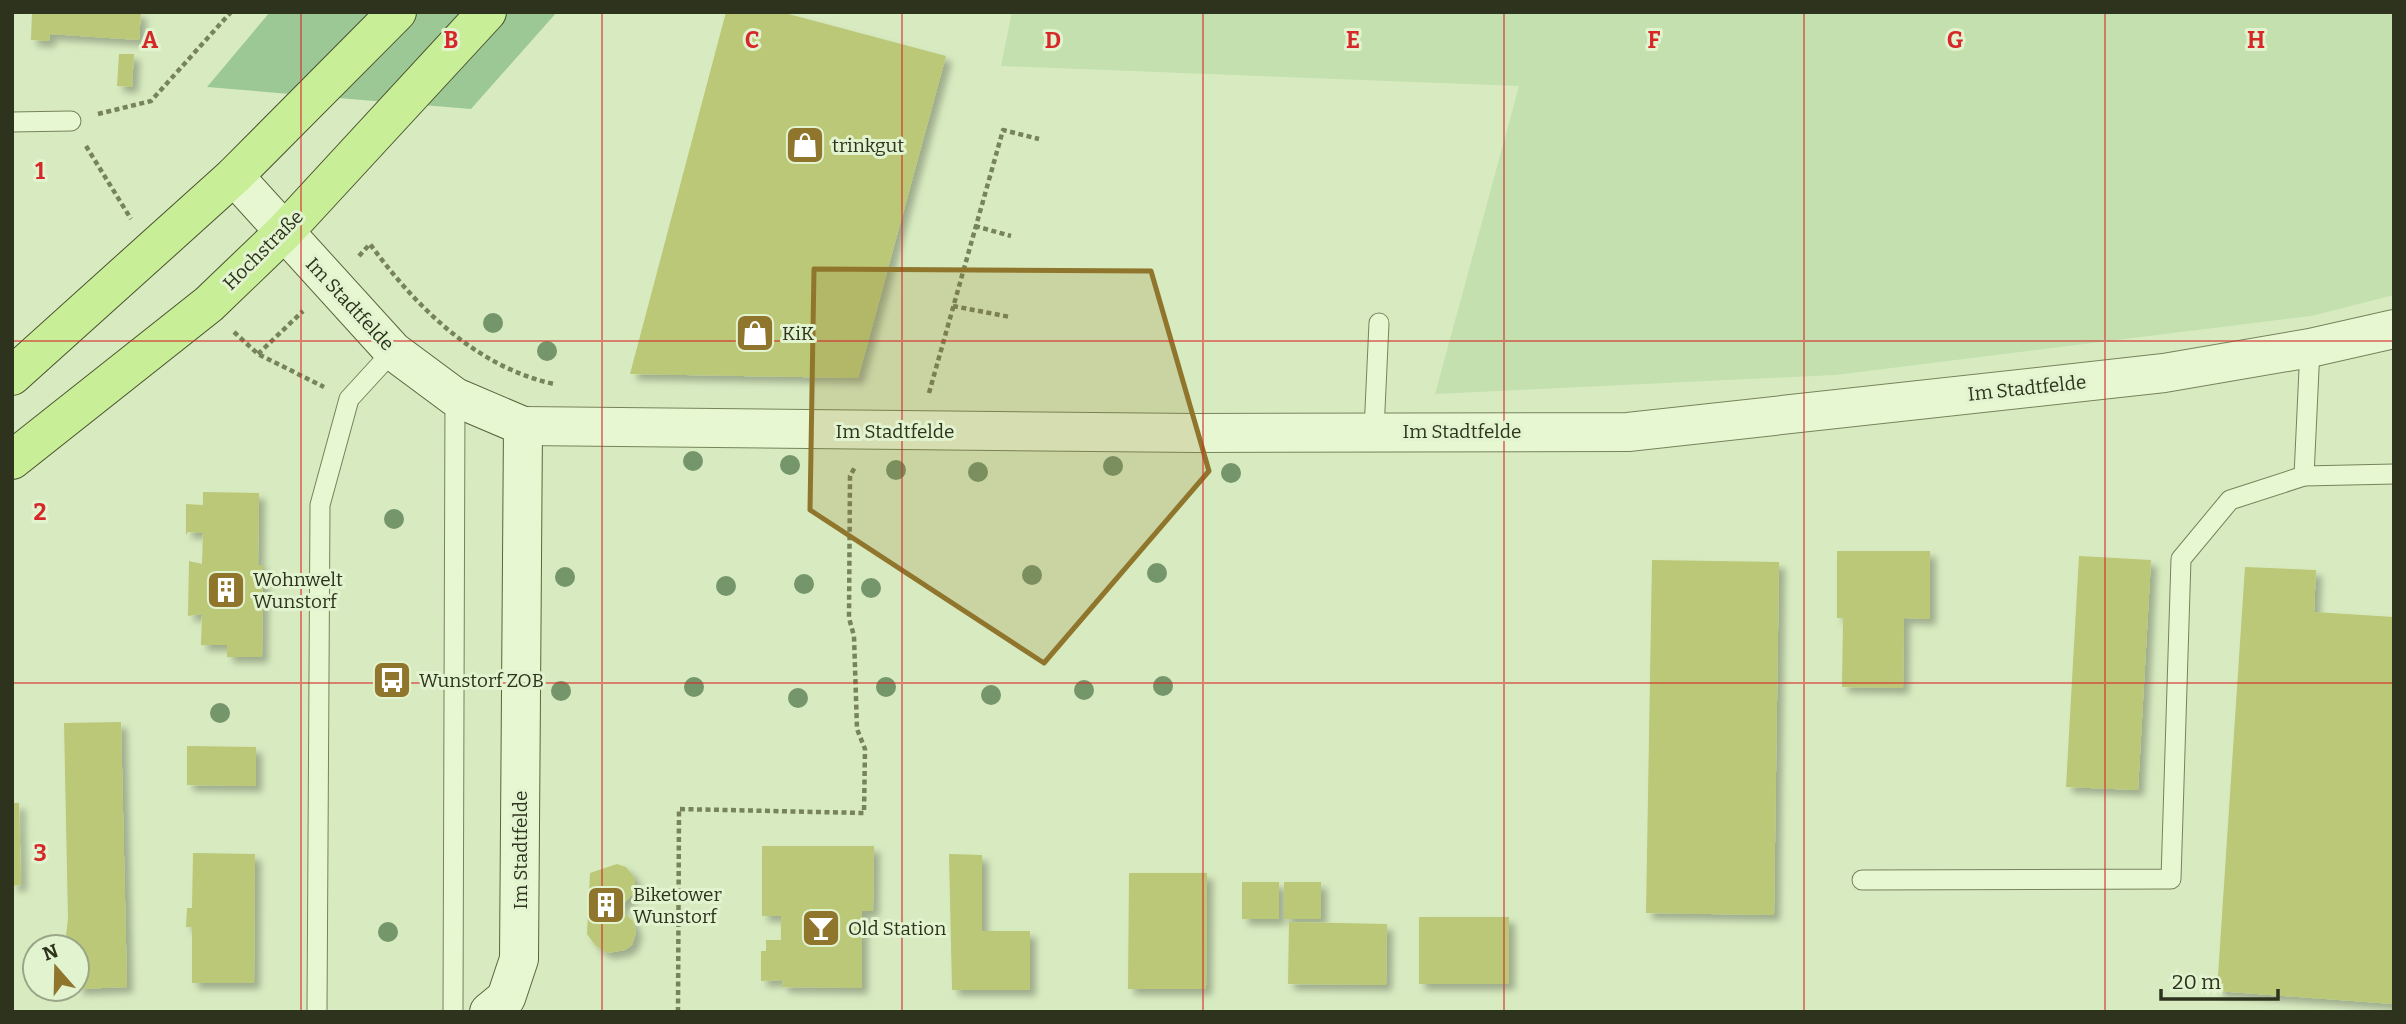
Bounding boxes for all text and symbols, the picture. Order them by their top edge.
text: A [142,26,159,54]
text: B [444,26,458,54]
text: C [745,26,759,54]
text: D [1045,26,1061,54]
text: E [1346,26,1360,54]
text: F [1648,26,1661,54]
text: G [1947,26,1964,54]
text: H [2247,26,2265,54]
shop icon: trinkgut [784,124,826,166]
place label: trinkgut [832,134,904,157]
text: 1 [35,157,45,185]
street label: Hochstraße [218,205,308,295]
street label: Im Stadtfelde [301,253,399,355]
shop icon: KiK [734,312,776,354]
place label: KiK [782,322,815,345]
street label: Im Stadtfelde [1967,370,2087,406]
street label: Im Stadtfelde [836,420,954,443]
street label: Im Stadtfelde [1403,420,1521,443]
text: 2 [34,498,47,526]
place label: Wohnwelt Wunstorf [253,568,343,613]
building icon: Wohnwelt Wunstorf [205,569,247,611]
bus stop icon: Wunstorf ZOB [371,659,413,701]
place label: Wunstorf ZOB [419,669,544,692]
street label: Im Stadtfelde [509,791,532,909]
text: 3 [33,839,47,867]
place label: Biketower Wunstorf [633,883,722,928]
building icon: Biketower Wunstorf [585,884,627,926]
bar icon: Old Station [800,907,842,949]
place label: Old Station [848,917,946,940]
north arrow [21,933,91,1003]
text: N [40,939,61,966]
scale bar [2161,958,2278,1002]
text: 20 m [2172,969,2221,995]

